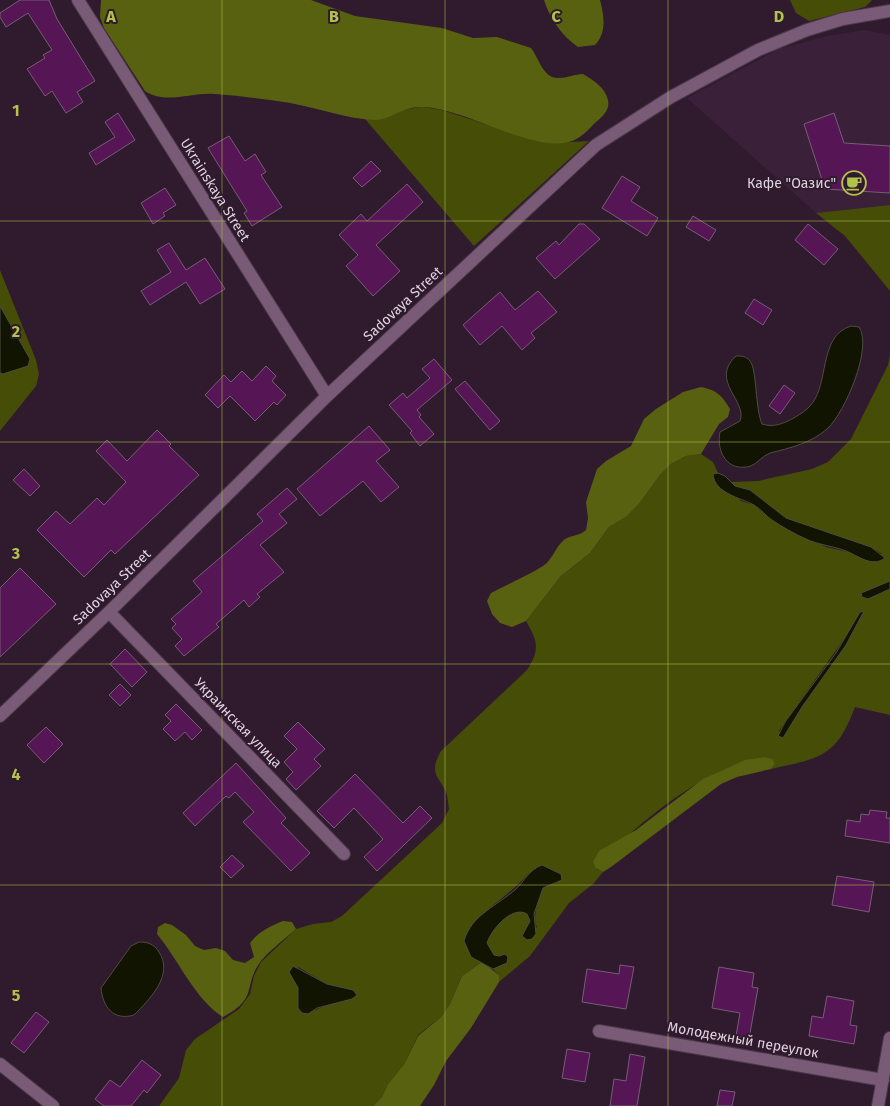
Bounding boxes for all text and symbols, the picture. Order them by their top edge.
text: A [105,7,116,26]
text: B [329,7,339,26]
text: C [551,7,561,26]
text: D [774,7,784,26]
text: 1 [12,101,20,120]
street label: Ukrainskaya Street [177,135,254,245]
cafe icon: Кафе "Оазис" [841,170,867,196]
place label: Кафе "Оазис" [747,175,836,192]
street label: Sadovaya Street [360,262,447,345]
text: 2 [12,322,20,341]
text: 3 [11,544,20,563]
street label: Sadovaya Street [69,545,155,628]
street label: Украинская улица [191,674,285,772]
text: 4 [11,765,21,784]
text: 5 [12,986,21,1005]
street label: Молодежный переулок [666,1018,821,1062]

